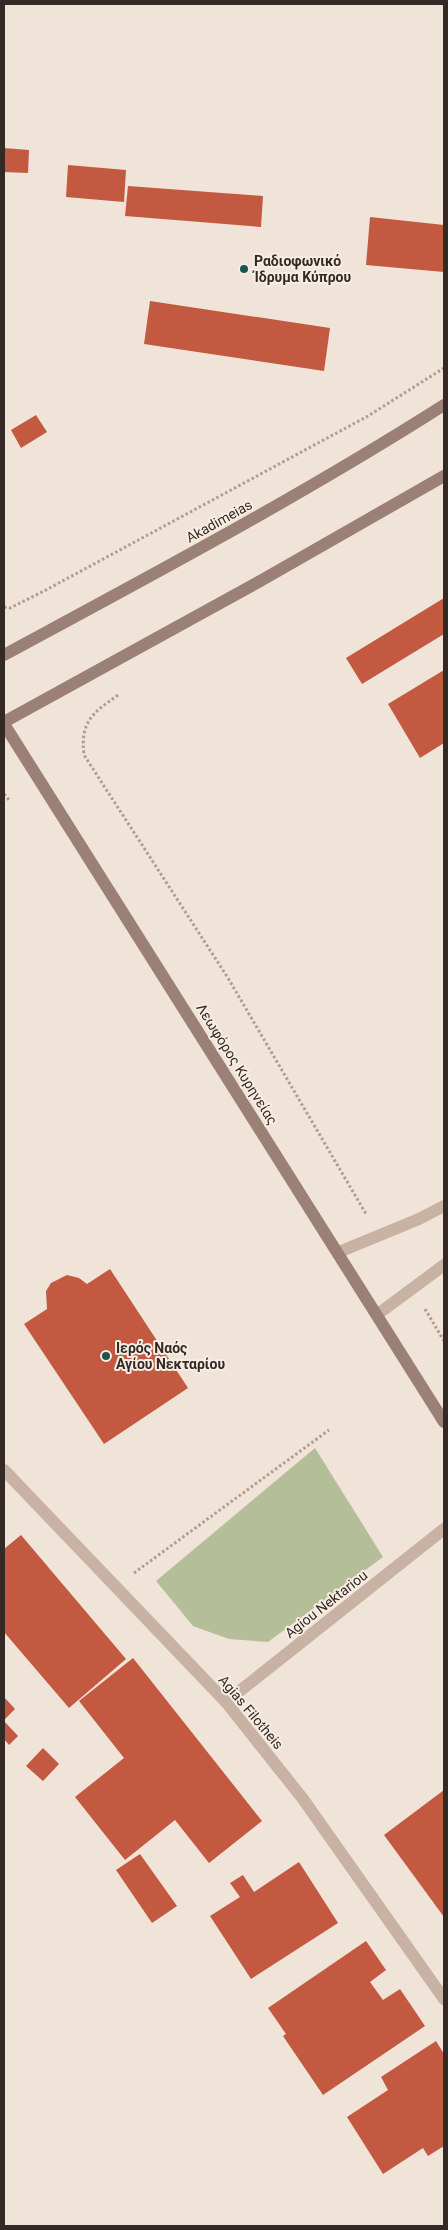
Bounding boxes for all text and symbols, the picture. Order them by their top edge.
place label: Ραδιοφωνικό Ίδρυμα Κύπρου [252,253,351,285]
marker: Ραδιοφωνικό Ίδρυμα Κύπρου [238,263,250,275]
street label: Akadimeias [183,496,255,546]
street label: Λεωφόρος Κυρηνείας [192,1001,281,1128]
place label: Ιερός Ναός Αγίου Νεκταρίου [116,1340,225,1372]
marker: Ιερός Ναός Αγίου Νεκταρίου [100,1350,112,1362]
street label: Agiou Nektariou [282,1567,370,1641]
street label: Agias Filotheis [215,1672,287,1752]

